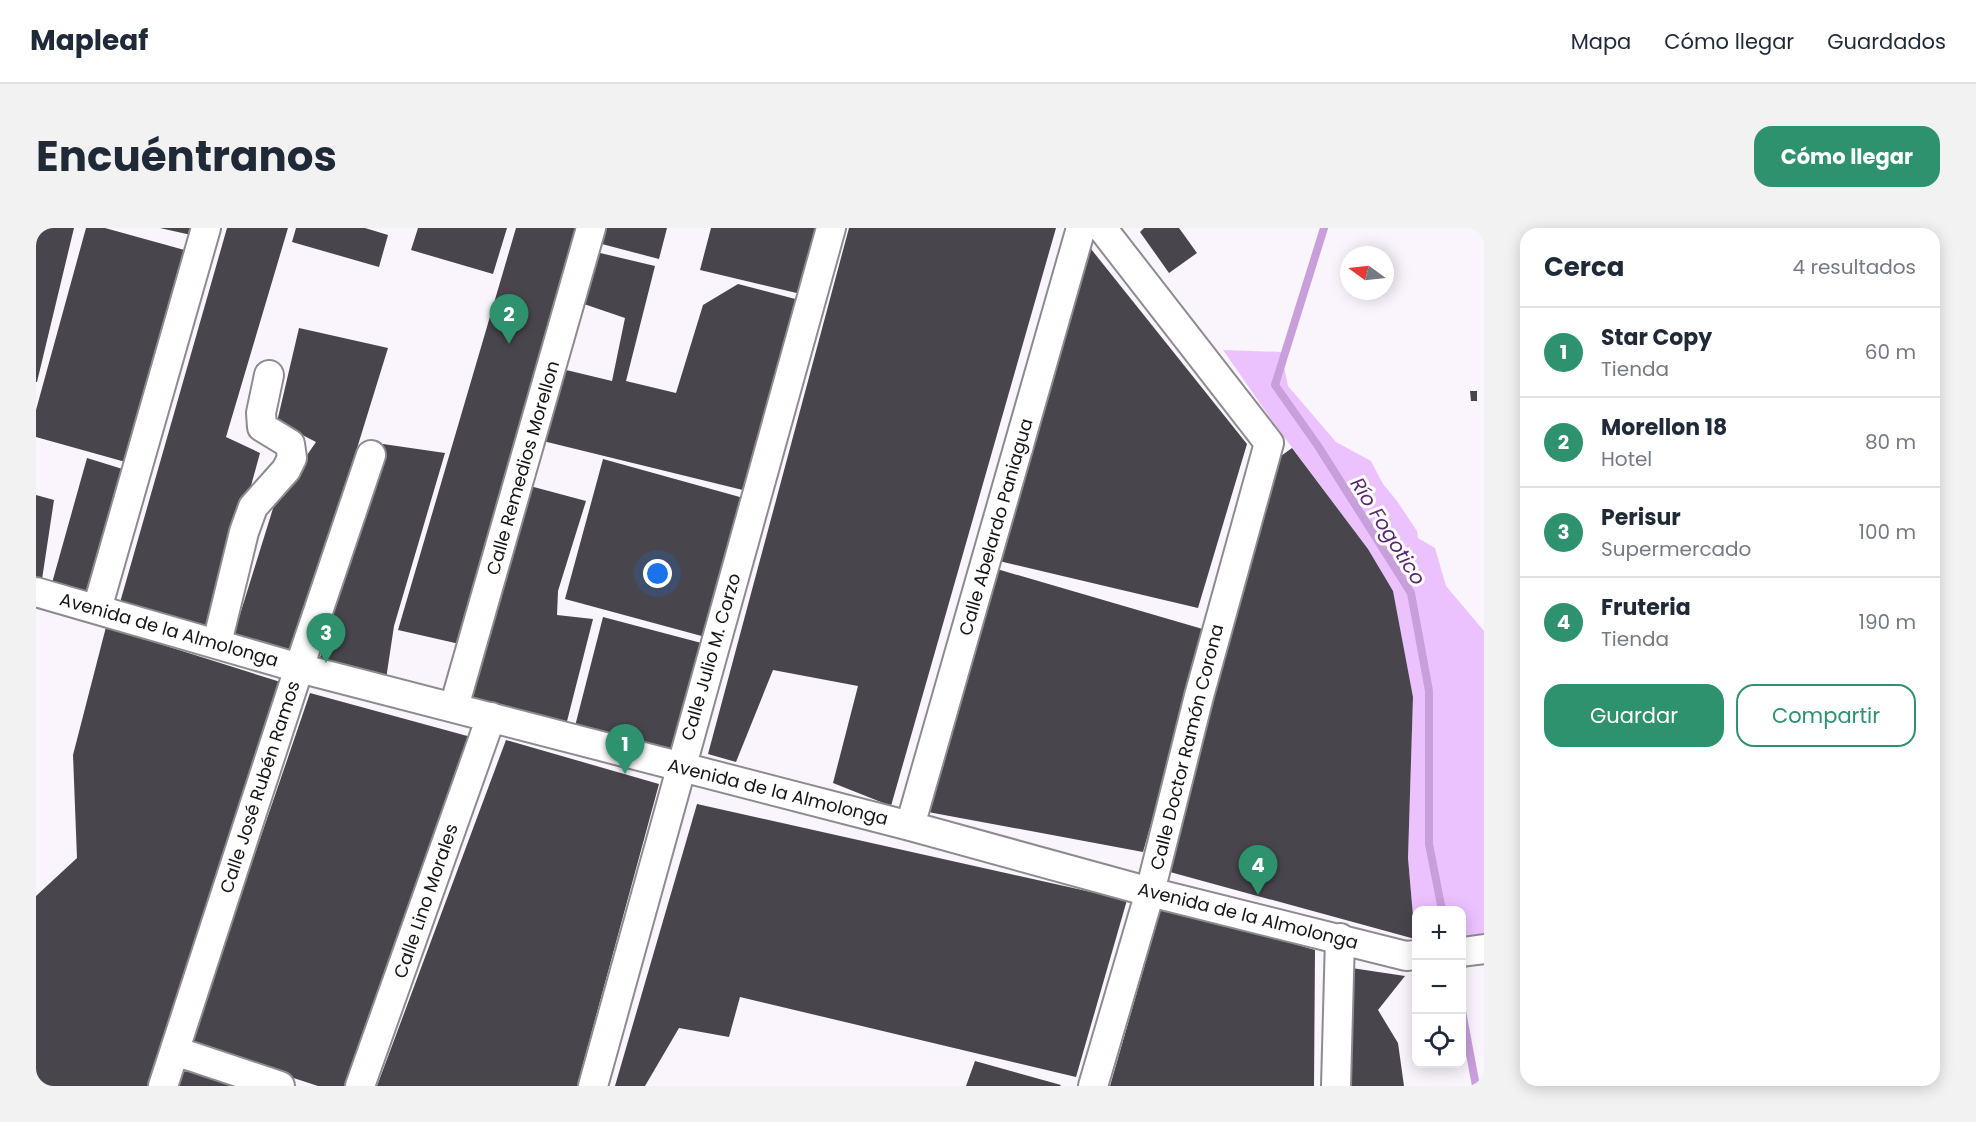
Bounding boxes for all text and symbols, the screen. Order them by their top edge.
text: Mapleaf [30,21,148,60]
text: Mapa [1571,27,1631,56]
text: Cómo llegar [1664,27,1794,56]
text: Guardados [1827,27,1946,56]
button: Cómo llegar [1754,126,1940,187]
text: Encuéntranos [36,127,337,186]
north arrow [1340,246,1394,300]
text: Cerca [1544,249,1624,285]
text: 4 resultados [1793,253,1916,281]
pin: 2 [490,294,528,344]
text: Star Copy [1601,322,1712,353]
text: 1 [1560,338,1567,366]
text: 60 m [1865,338,1916,366]
text: Tienda [1601,355,1669,383]
street label: Calle Remedios Morellon [480,358,565,578]
text: Morellon 18 [1601,412,1727,443]
street label: Calle Abelardo Paniagua [953,415,1039,638]
text: 2 [1558,428,1569,456]
text: 80 m [1865,428,1916,456]
text: Hotel [1601,445,1652,473]
water label: Río Fogotico [1344,472,1432,590]
text: Perisur [1601,502,1681,533]
text: 3 [1557,518,1570,546]
text: 100 m [1859,518,1916,546]
text: Supermercado [1601,535,1751,563]
your location [643,559,672,588]
street label: Calle Julio M. Corzo [675,570,746,743]
street label: Avenida de la Almolonga [57,586,281,673]
text: Fruteria [1601,592,1691,623]
text: 4 [1557,608,1570,636]
text: 190 m [1859,608,1916,636]
pin: 3 [306,614,346,663]
street label: Calle Doctor Ramón Corona [1144,621,1229,872]
text: Tienda [1601,625,1669,653]
street label: Calle José Rubén Ramos [213,677,306,896]
button: Guardar [1544,684,1724,747]
button: Compartir [1736,684,1916,747]
pin: 1 [606,724,644,774]
street label: Avenida de la Almolonga [665,752,891,831]
street label: Calle Lino Morales [387,820,464,981]
pin: 4 [1238,846,1278,895]
street label: Avenida de la Almolonga [1135,876,1361,955]
map controls [1412,906,1466,1068]
button: + [1412,906,1466,960]
button: − [1412,960,1466,1014]
button: locate [1412,1014,1466,1068]

